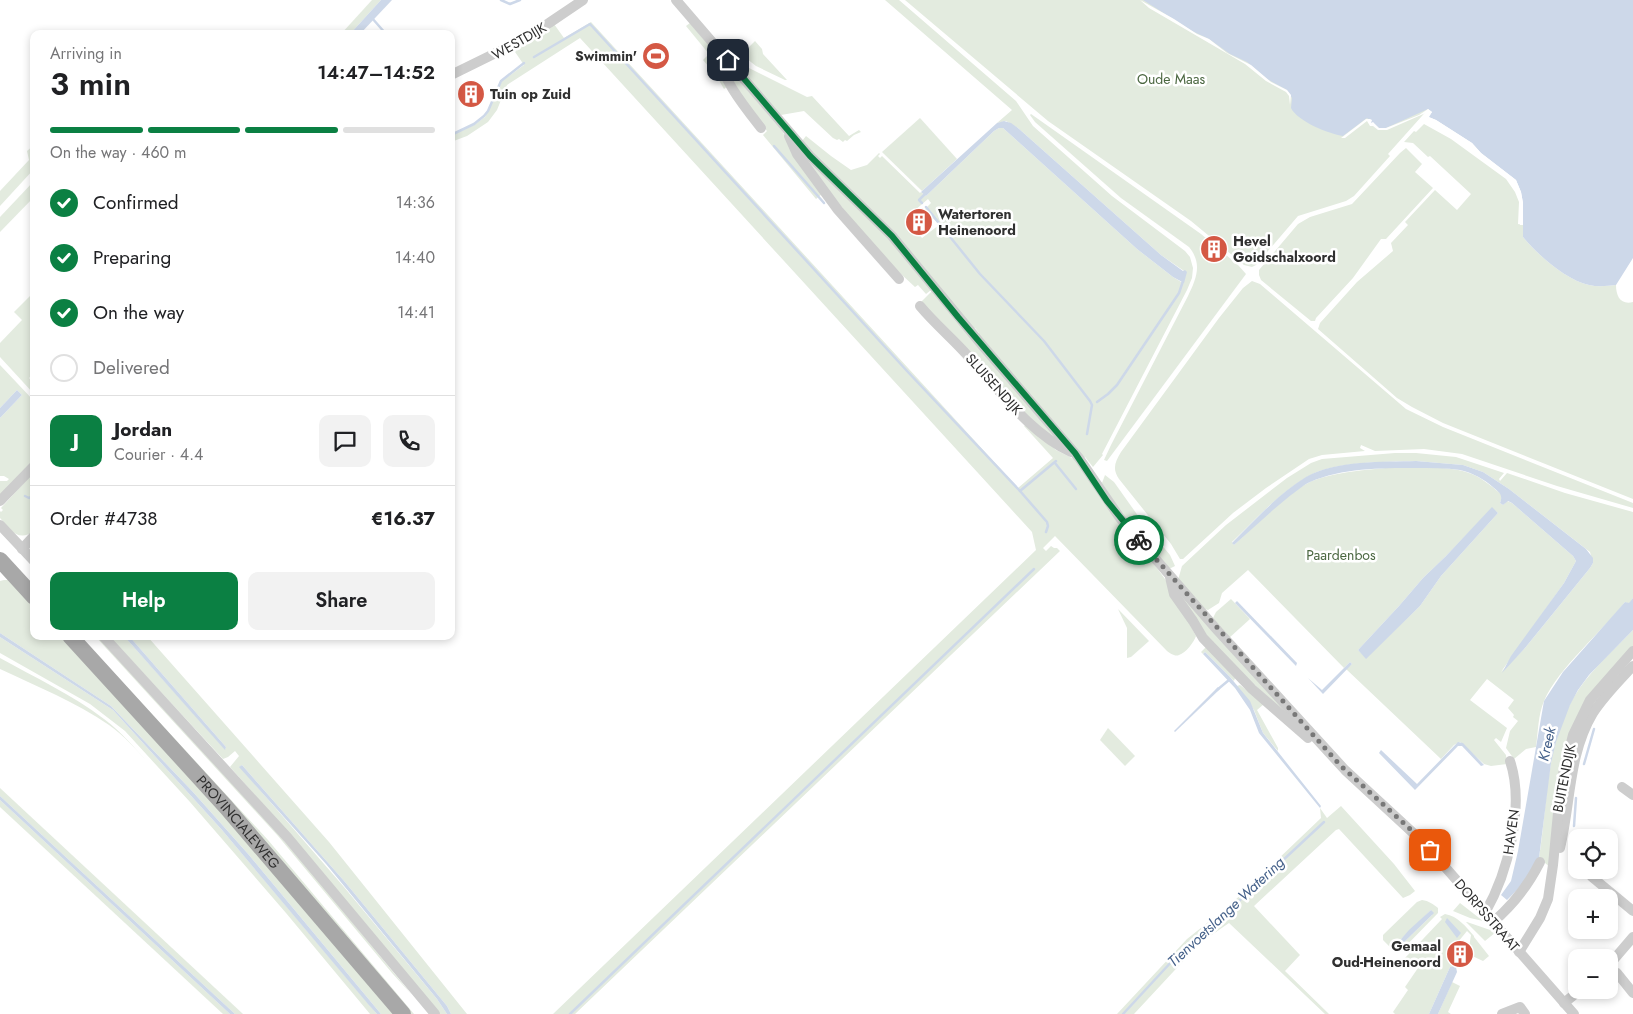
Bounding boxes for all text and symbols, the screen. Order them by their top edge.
street label: WESTDIJK [488,17,550,65]
pin [707,39,749,81]
sports icon: Swimmin' [641,41,671,71]
text: Arriving in [50,42,122,65]
place label: Swimmin' [575,46,637,66]
icon: home [714,46,742,74]
text: 14:47–14:52 [317,59,435,86]
text: 3 min [50,61,131,107]
park label: Oude Maas [1137,69,1205,89]
building icon: Tuin op Zuid [456,79,486,109]
place label: Tuin op Zuid [490,84,571,104]
text: On the way · 460 m [50,141,186,164]
icon: check [50,189,78,217]
text: Confirmed [93,189,179,216]
text: 14:36 [396,191,435,214]
place label: Watertoren Heinenoord [938,204,1016,240]
building icon: Watertoren Heinenoord [904,207,934,237]
place label: Hevel Goidschalxoord [1233,231,1336,267]
building icon: Hevel Goidschalxoord [1199,234,1229,264]
icon: check [50,244,78,272]
text: Preparing [93,244,171,271]
text: 14:40 [395,246,435,269]
icon: check [50,299,78,327]
text: On the way [93,299,184,326]
text: 14:41 [397,301,435,324]
street label: SLUISENDIJK [961,349,1027,419]
text: Delivered [93,354,170,381]
button: chat [319,415,371,467]
button: phone [383,415,435,467]
text: Jordan [114,416,172,443]
text: J [73,427,79,454]
text: Courier · 4.4 [114,443,203,466]
text: Order #4738 [50,505,158,532]
text: €16.37 [371,505,435,532]
courier [1114,515,1164,565]
icon: bike [1125,526,1153,554]
park label: Paardenbos [1306,545,1376,565]
button: Help [50,572,238,630]
button: Share [248,572,435,630]
water label: Kreek [1532,724,1562,763]
street label: BUITENDIJK [1548,742,1580,814]
street label: PROVINCIALEWEG [192,771,285,873]
street label: HAVEN [1498,808,1524,856]
pin [1409,829,1451,871]
map controls [1568,829,1618,999]
button: locate [1568,829,1618,879]
icon: bag [1416,836,1444,864]
water label: Tienvoetslange Watering [1163,851,1290,972]
street label: DORPSSTRAAT [1450,874,1524,956]
button: + [1568,889,1618,939]
place label: Gemaal Oud-Heinenoord [1332,936,1441,972]
building icon: Gemaal Oud-Heinenoord [1445,939,1475,969]
button: − [1568,949,1618,999]

